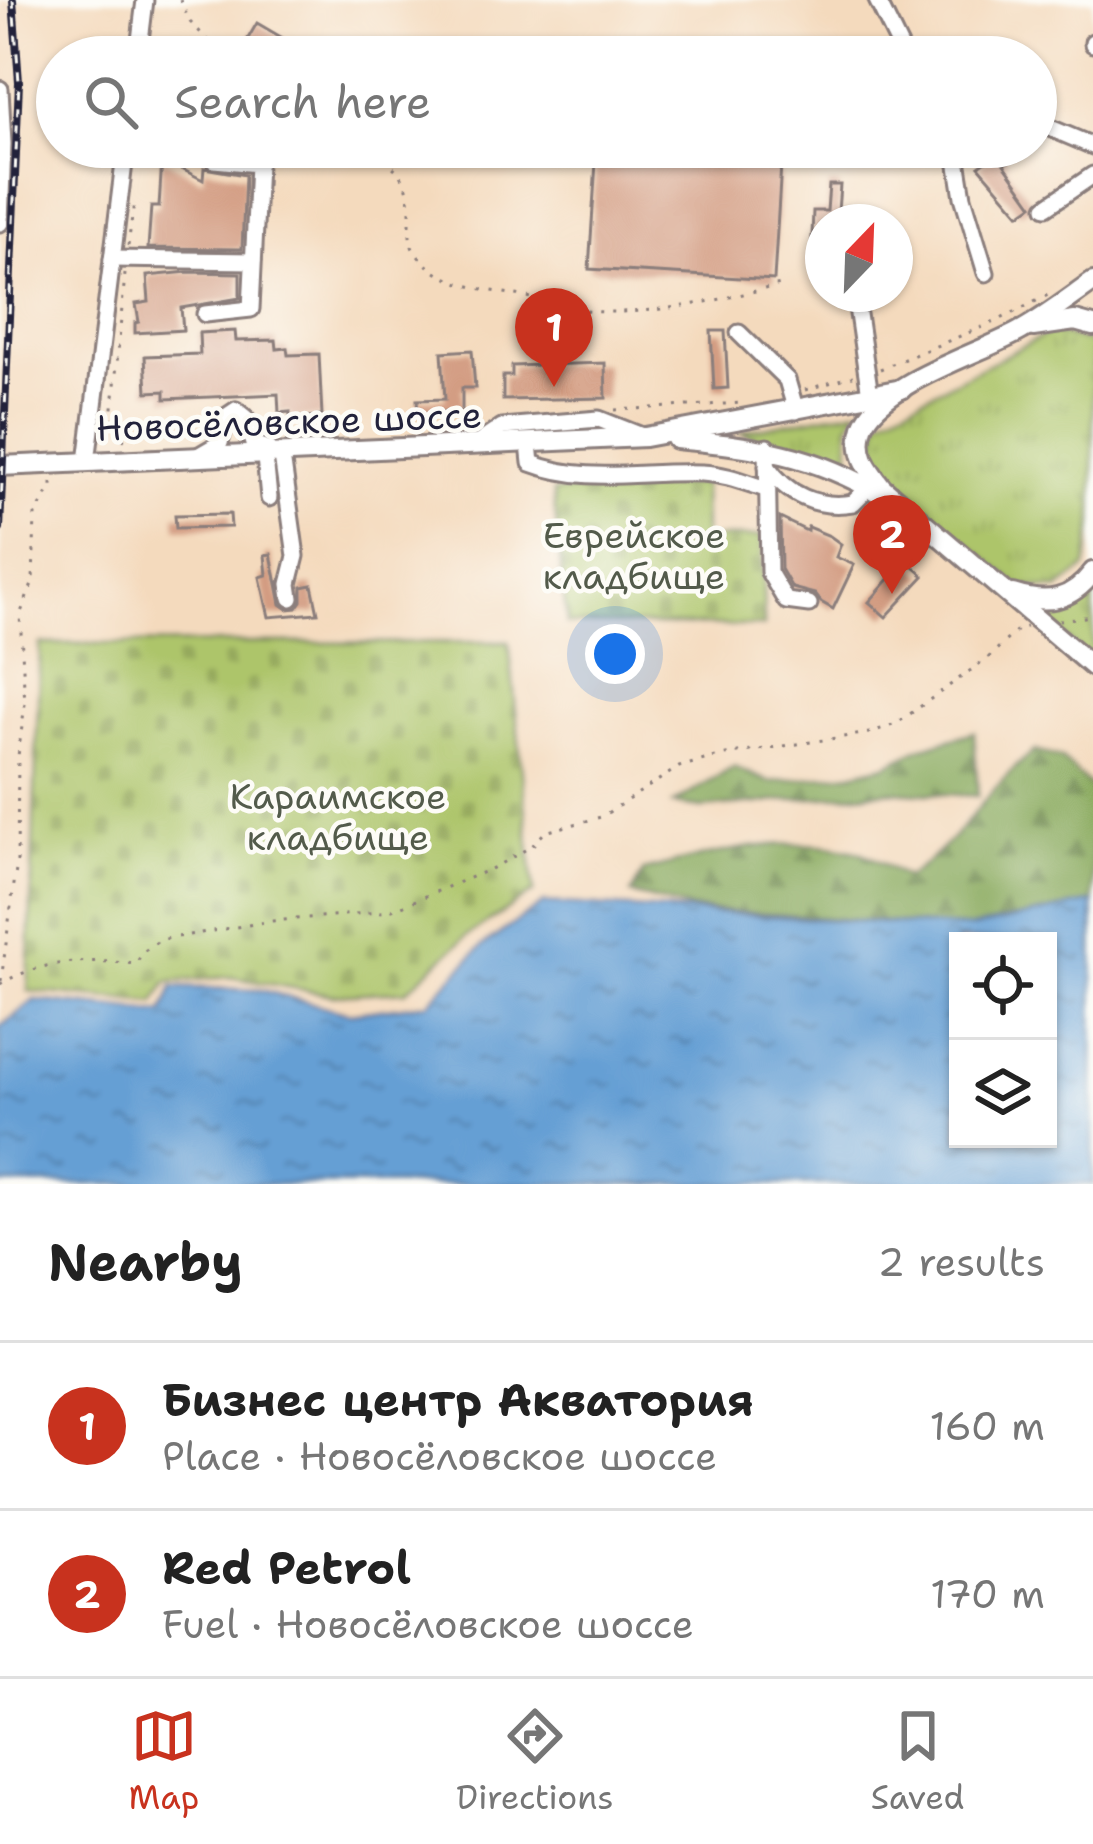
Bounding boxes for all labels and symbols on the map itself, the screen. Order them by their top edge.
north arrow [805,204,913,312]
pin: 1 [515,288,593,387]
street label: Новосёловское шоссе [95,390,483,453]
pin: 2 [853,495,931,594]
park label: Еврейское кладбище [543,511,725,601]
your location [585,624,645,684]
park label: Караимское кладбище [230,772,446,862]

